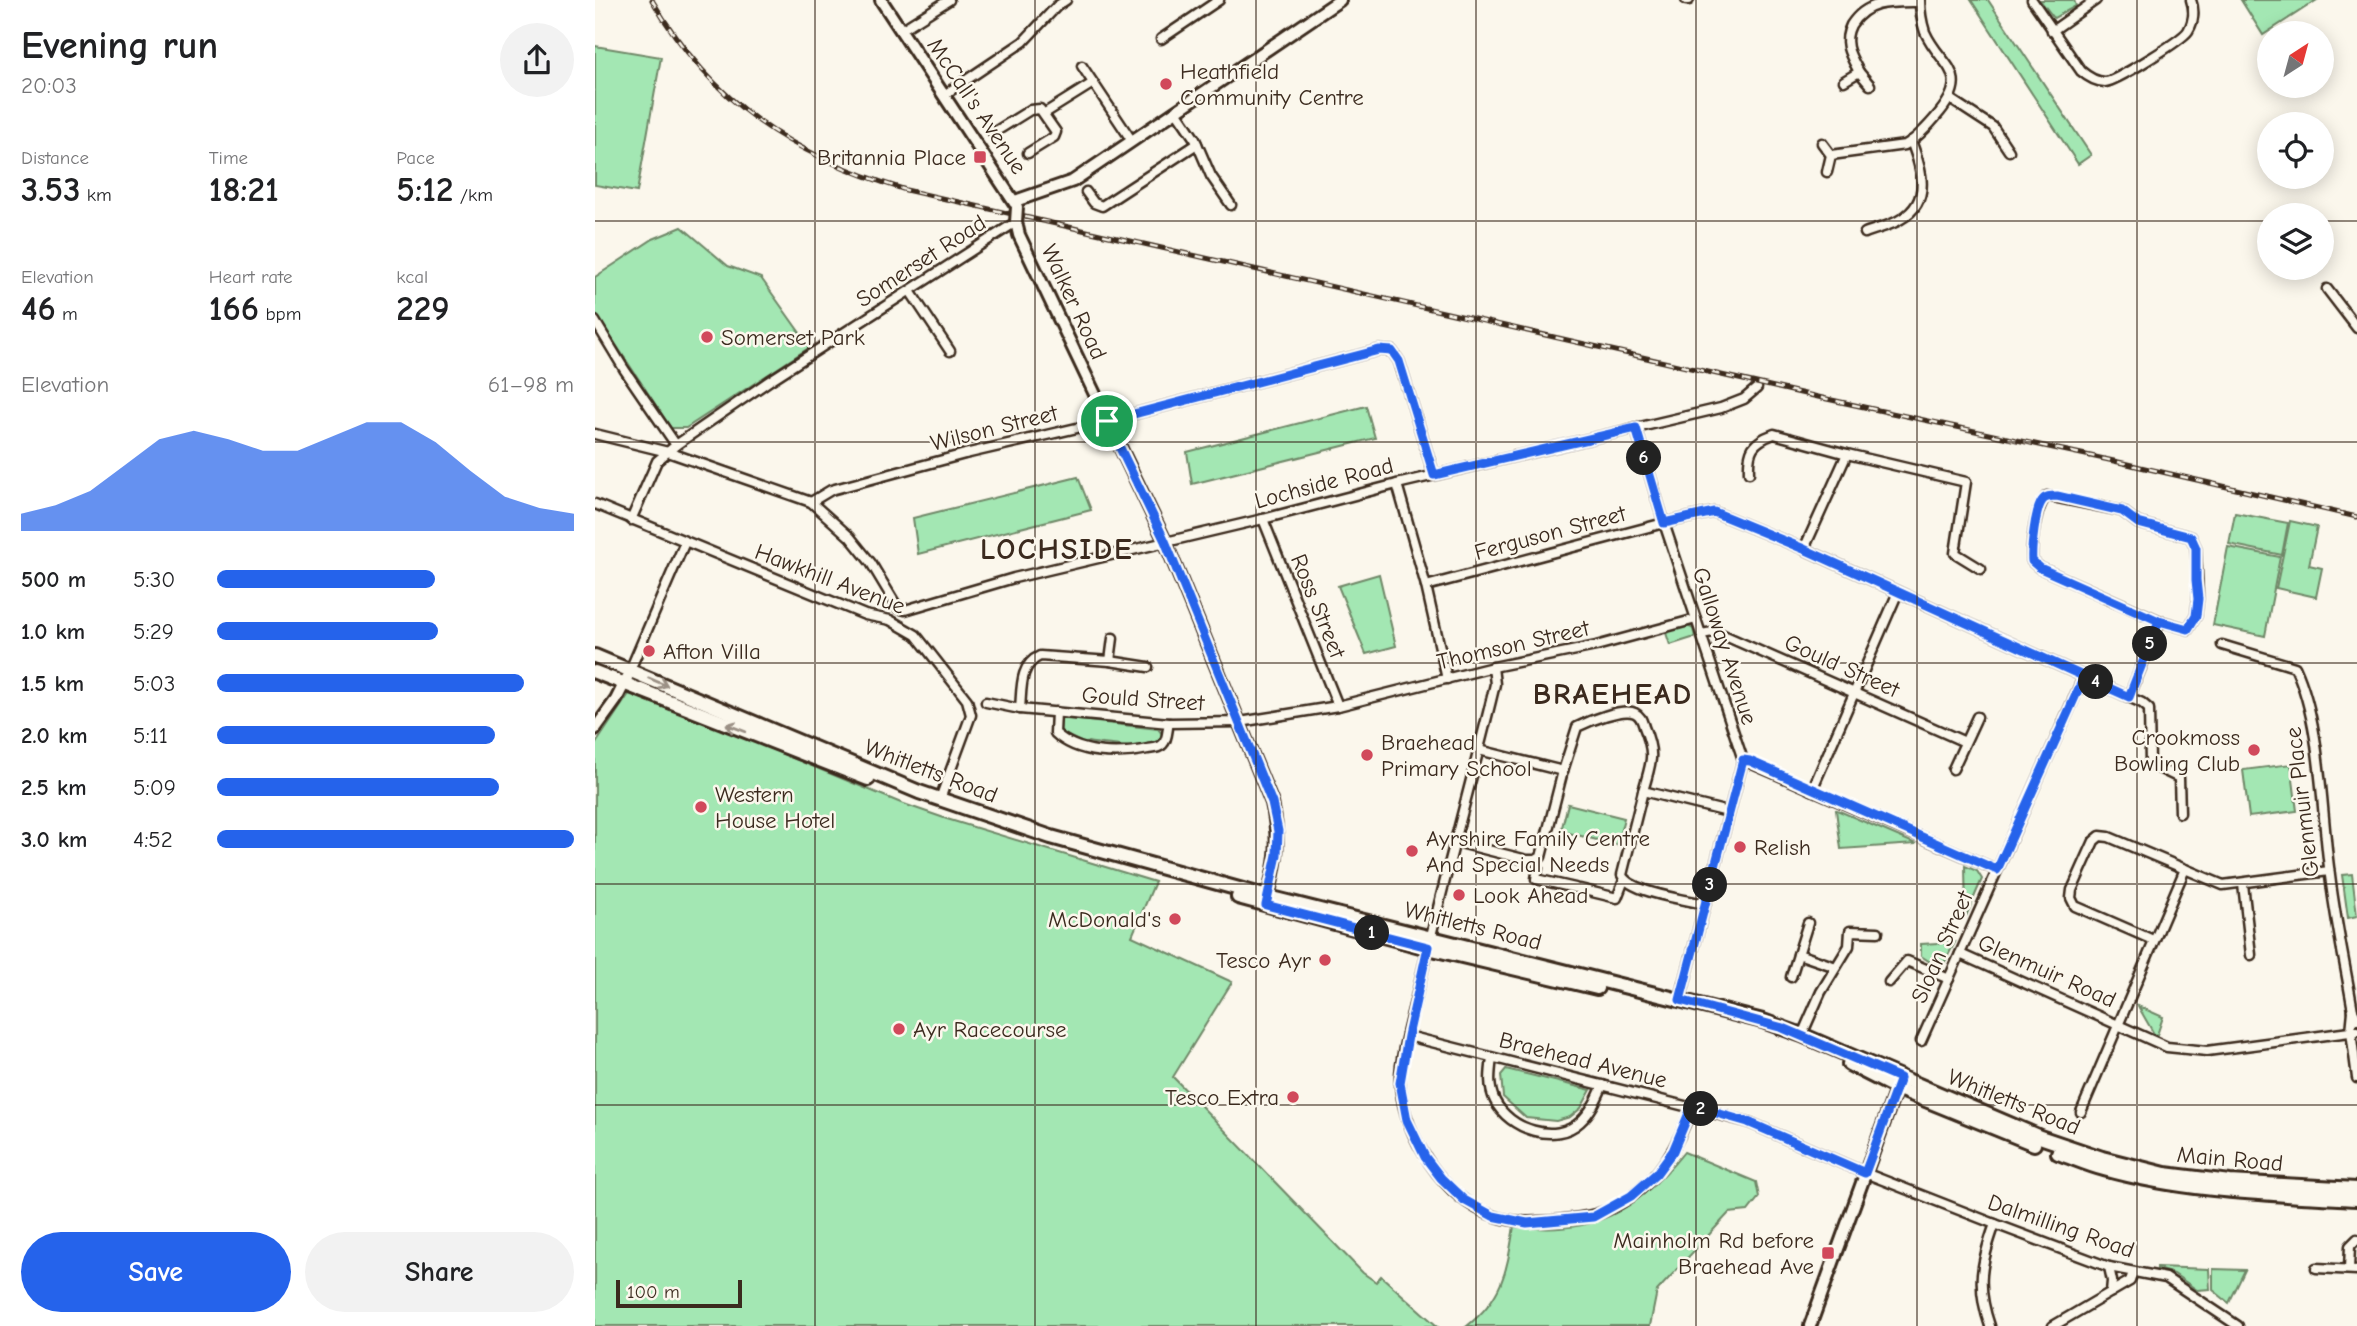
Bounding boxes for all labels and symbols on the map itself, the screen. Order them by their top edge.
north arrow [2257,21,2335,98]
street label: McCall's Avenue [922,33,1032,179]
place label: Heathfield Community Centre [1180,58,1364,111]
marker: Heathfield Community Centre [1158,76,1174,92]
place label: Britannia Place [817,144,966,171]
marker: Britannia Place [972,149,988,165]
street label: Somerset Road [851,209,991,313]
street label: Walker Road [1036,240,1112,364]
place label: Somerset Park [721,324,865,351]
marker: Somerset Park [699,329,715,345]
pin [1077,391,1137,451]
street label: Wilson Street [928,399,1062,457]
pin: 6 [1627,440,1661,476]
street label: Lochside Road [1252,452,1396,514]
street label: Ferguson Street [1471,499,1630,566]
district label: LOCHSIDE [980,532,1134,567]
street label: Hawkhill Avenue [751,538,909,620]
street label: Ross Street [1285,550,1352,663]
street label: Galloway Avenue [1687,564,1763,728]
street label: Thomson Street [1434,614,1593,676]
pin: 5 [2133,626,2167,662]
street label: Gould Street [1780,629,1905,704]
place label: Afton Villa [663,638,761,665]
marker: Afton Villa [641,643,657,659]
pin: 4 [2079,664,2113,700]
one-way arrow [647,676,668,689]
district label: BRAEHEAD [1533,677,1693,712]
street label: Gould Street [1081,681,1207,717]
one-way arrow [725,721,747,734]
place label: Crookmoss Bowling Club [2114,724,2240,777]
street label: Glenmuir Place [2279,725,2325,879]
place label: Braehead Primary School [1381,729,1532,782]
street label: Whitletts Road [860,733,1002,809]
marker: Crookmoss Bowling Club [2246,742,2262,758]
marker: Braehead Primary School [1359,747,1375,763]
place label: Western House Hotel [715,781,835,834]
marker: Western House Hotel [693,799,709,815]
place label: Ayrshire Family Centre And Special Needs [1426,825,1650,878]
place label: Relish [1754,834,1811,861]
marker: Relish [1732,839,1748,855]
marker: Ayrshire Family Centre And Special Needs [1404,843,1420,859]
pin: 3 [1693,868,1727,903]
place label: Look Ahead [1473,882,1589,909]
street label: Sloan Street [1905,886,1979,1007]
marker: Look Ahead [1451,887,1467,903]
street label: Whitletts Road [1401,896,1545,956]
place label: McDonald's [1048,906,1161,933]
marker: McDonald's [1167,911,1183,927]
pin: 1 [1355,916,1389,950]
street label: Glenmuir Road [1974,929,2120,1013]
place label: Tesco Ayr [1216,947,1312,974]
marker: Tesco Ayr [1317,952,1333,968]
place label: Ayr Racecourse [913,1016,1067,1043]
marker: Ayr Racecourse [891,1021,907,1037]
street label: Braehead Avenue [1496,1026,1670,1094]
street label: Whitletts Road [1944,1063,2084,1141]
place label: Tesco Extra [1165,1084,1279,1111]
marker: Tesco Extra [1285,1089,1301,1105]
pin: 2 [1683,1092,1719,1126]
street label: Main Road [2176,1141,2284,1177]
street label: Dalmilling Road [1984,1188,2138,1264]
place label: Mainholm Rd before Braehead Ave [1613,1227,1814,1280]
marker: Mainholm Rd before Braehead Ave [1820,1245,1836,1261]
scale bar [616,1277,742,1309]

